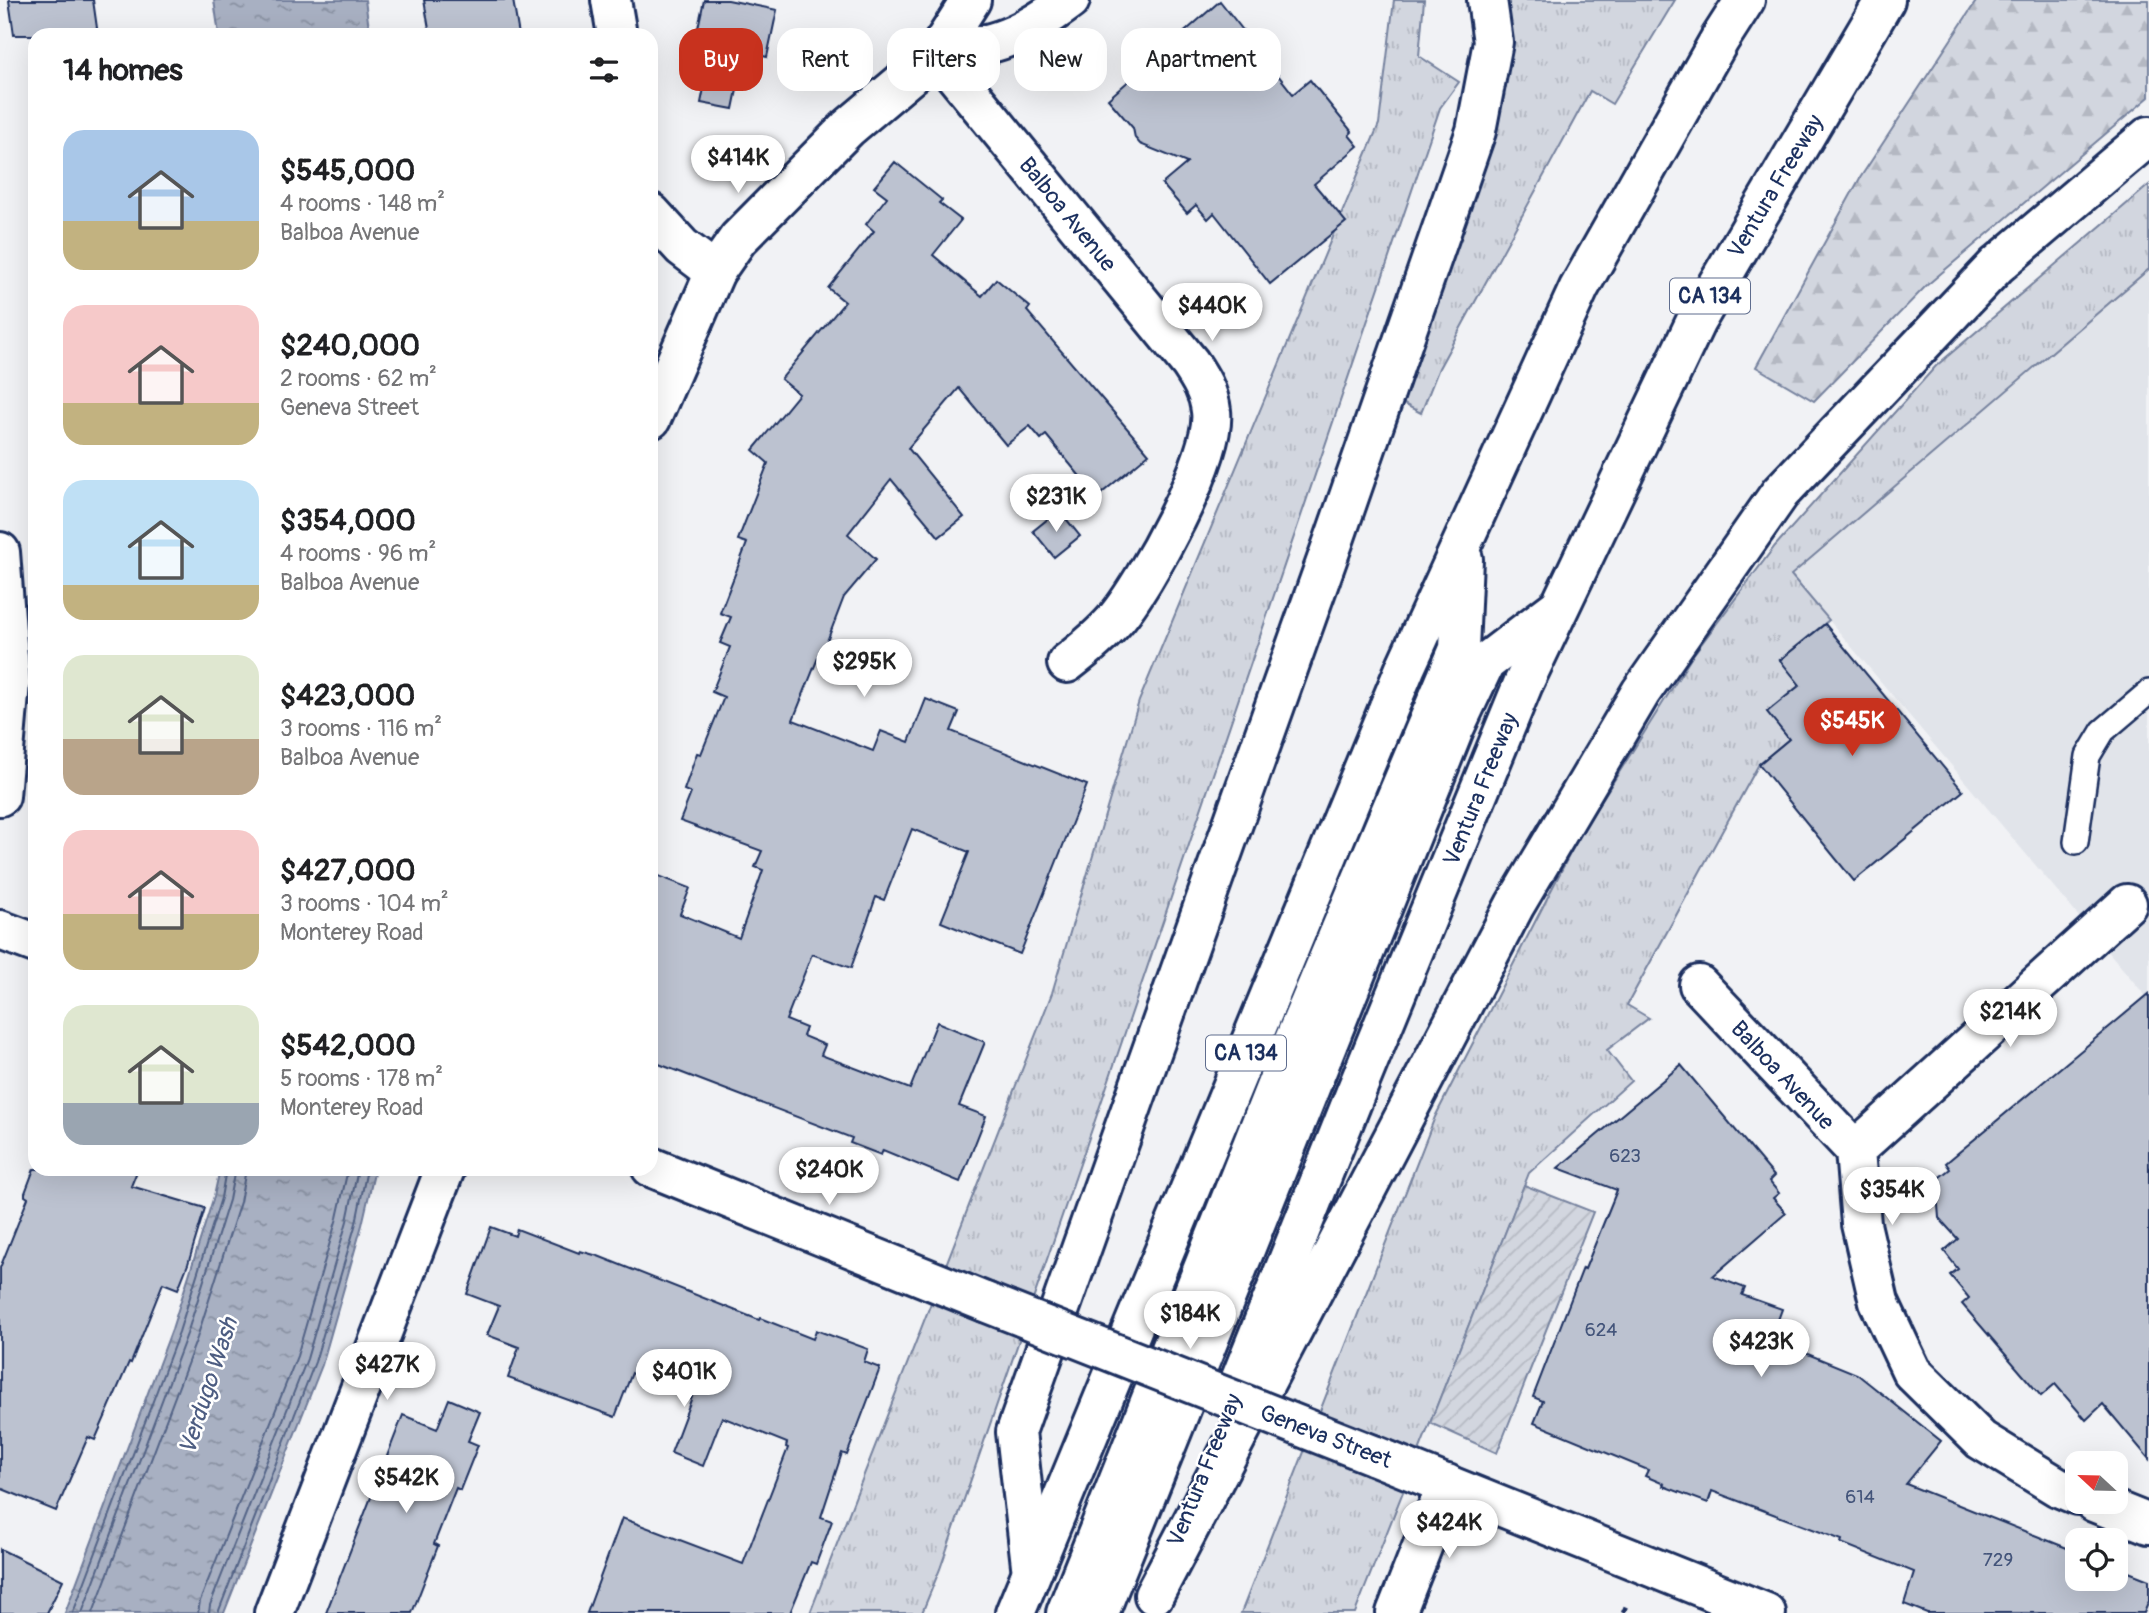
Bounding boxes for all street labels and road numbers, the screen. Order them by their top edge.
street label: Ventura Freeway [1721,109,1830,263]
street label: Balboa Avenue [1013,151,1123,278]
road number: CA 134 [1670,278,1750,314]
street label: Ventura Freeway [1437,708,1524,870]
street label: Balboa Avenue [1725,1015,1841,1137]
road number: CA 134 [1206,1036,1286,1070]
street label: Ventura Freeway [1161,1389,1248,1551]
street label: Geneva Street [1256,1398,1397,1475]

